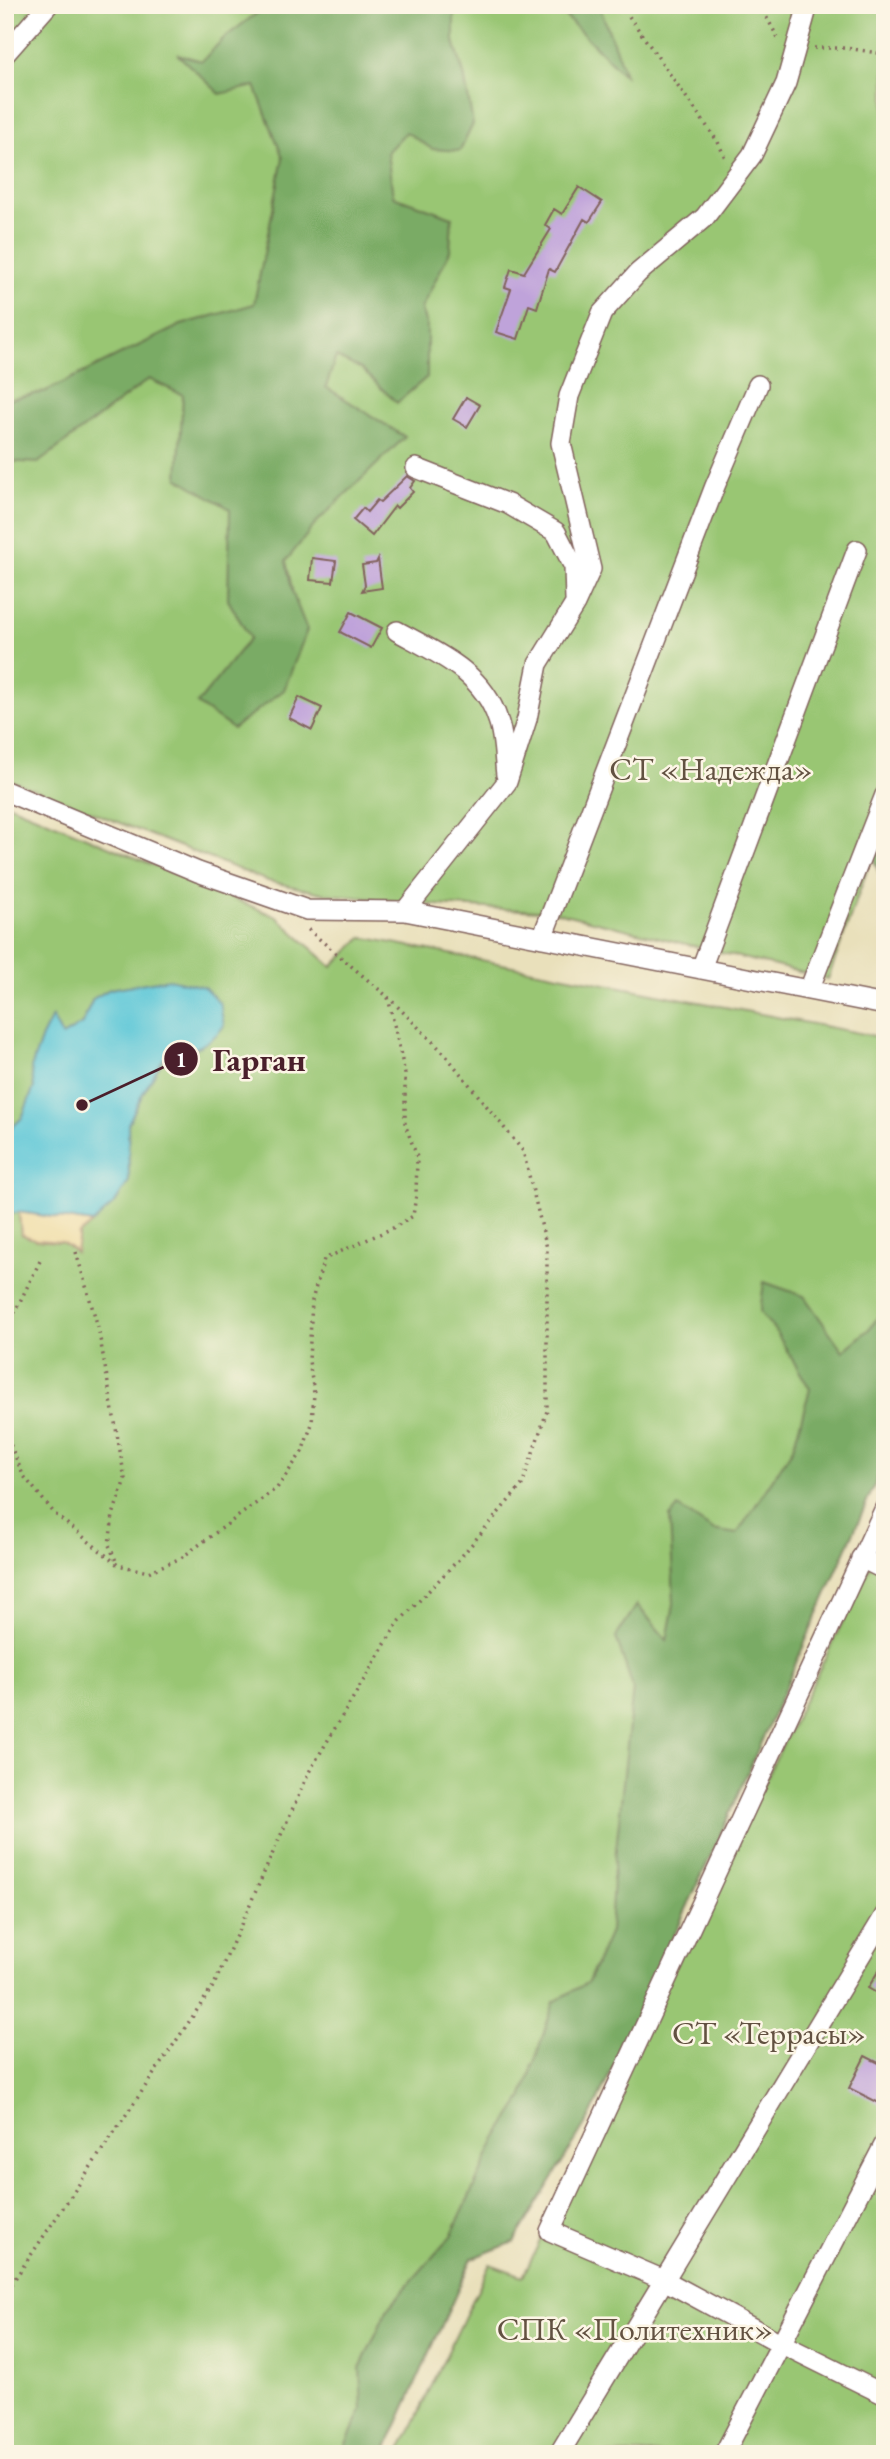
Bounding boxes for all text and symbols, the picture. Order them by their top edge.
park label: СТ «Надежда» [609,748,813,790]
callout: Гарган [163,1032,320,1086]
text: Гарган [212,1038,306,1081]
text: 1 [175,1046,187,1073]
park label: СТ «Террасы» [672,2012,866,2054]
park label: СПК «Политехник» [497,2308,773,2350]

